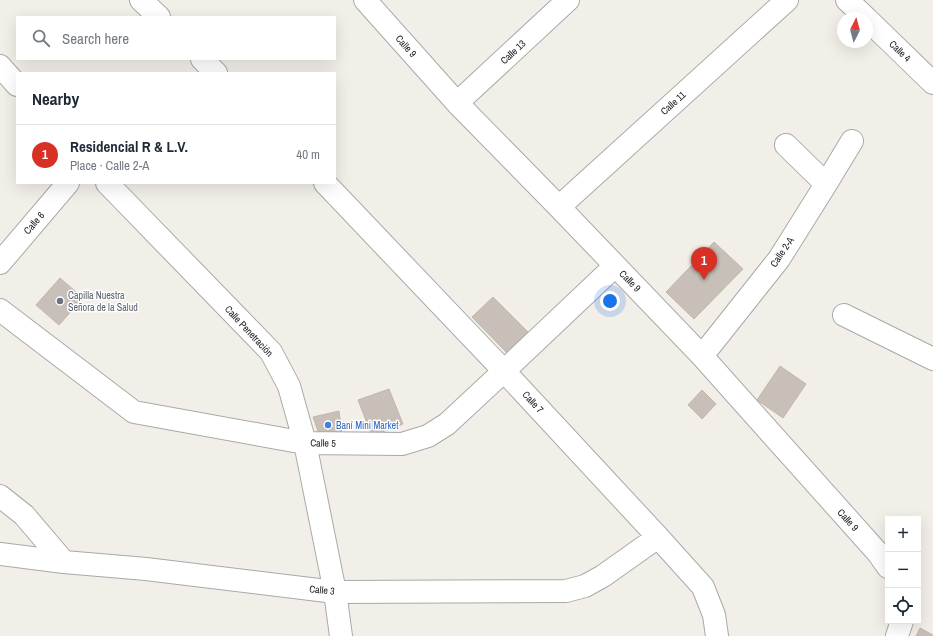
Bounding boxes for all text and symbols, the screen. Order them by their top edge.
north arrow [837,12,873,48]
search box [16,16,336,60]
icon: search [30,27,52,49]
text: Search here [62,28,129,49]
street label: Calle 9 [393,32,420,60]
street label: Calle 13 [498,37,529,67]
street label: Calle 4 [886,37,914,65]
text: Nearby [32,87,79,110]
street label: Calle 11 [658,88,689,118]
text: Residencial R & L.V. [70,136,188,157]
text: 1 [42,146,48,163]
text: 40 m [296,146,320,163]
text: Place · Calle 2-A [70,157,149,174]
street label: Calle 6 [21,209,48,237]
street label: Calle 2-A [767,234,797,270]
pin: 1 [691,247,717,280]
street label: Calle 9 [616,267,644,295]
place label: Capilla Nuestra Señora de la Salud [68,289,138,314]
your location [600,291,620,311]
marker: Capilla Nuestra Señora de la Salud [55,296,65,306]
street label: Calle Penetración [222,303,276,359]
street label: Calle 7 [520,388,547,416]
place label: Baní Mini Market [336,419,399,432]
marker: Baní Mini Market [323,420,333,430]
street label: Calle 5 [310,436,336,450]
street label: Calle 9 [835,506,862,534]
map controls [885,516,921,624]
button: + [885,516,921,552]
button: − [885,552,921,588]
street label: Calle 3 [309,582,336,598]
button: locate [885,588,921,624]

